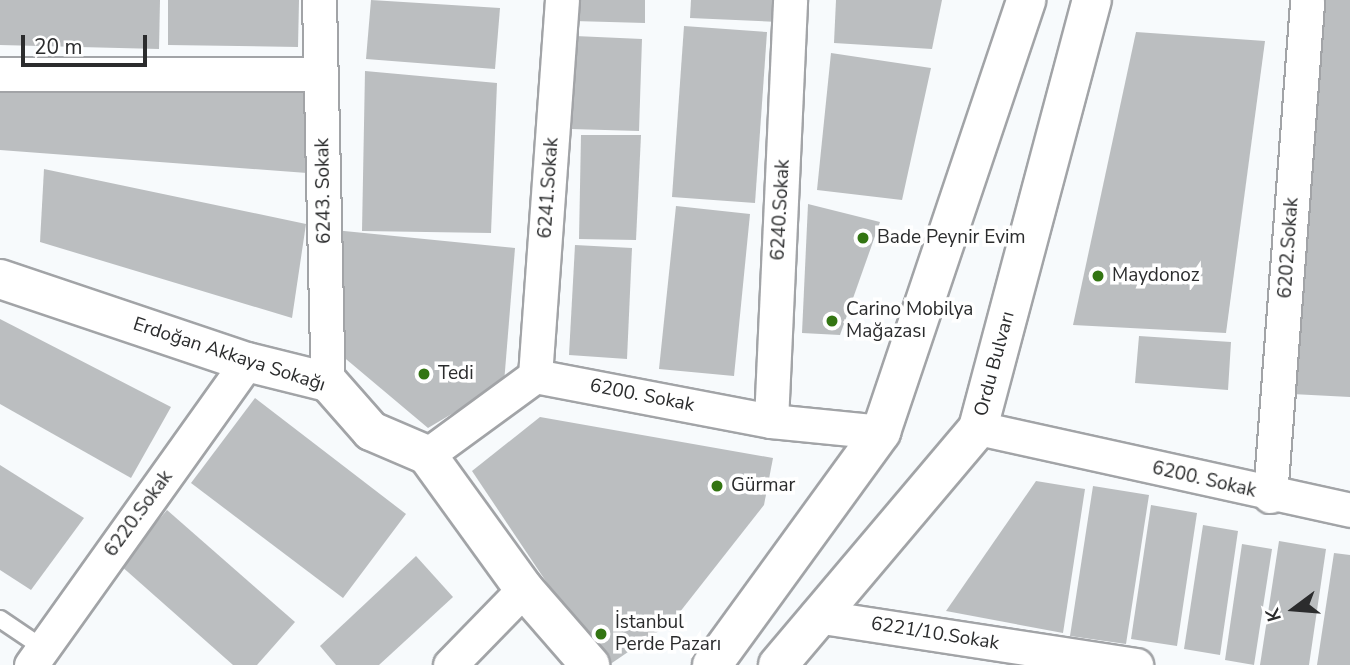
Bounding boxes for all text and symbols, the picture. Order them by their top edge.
scale bar [24,21,150,65]
text: 20 m [34,33,83,61]
street label: 6241.Sokak [534,137,564,239]
street label: 6243. Sokak [312,138,336,244]
street label: 6240.Sokak [767,159,795,261]
street label: 6202.Sokak [1274,197,1304,299]
place label: Bade Peynir Evim [877,227,1026,249]
marker: Bade Peynir Evim [855,230,871,246]
place label: Maydonoz [1112,265,1200,287]
marker: Maydonoz [1090,268,1106,284]
place label: Carino Mobilya Mağazası [846,299,973,343]
street label: Ordu Bulvarı [970,309,1020,419]
street label: Erdoğan Akkaya Sokağı [130,313,328,397]
marker: Carino Mobilya Mağazası [824,313,840,329]
place label: Tedi [438,363,474,385]
marker: Tedi [416,366,432,382]
street label: 6200. Sokak [588,375,696,417]
street label: 6200. Sokak [1150,457,1258,503]
street label: 6220.Sokak [100,466,178,562]
place label: Gürmar [731,475,795,497]
marker: Gürmar [709,478,725,494]
north arrow [1259,574,1329,644]
text: K [1260,605,1288,624]
place label: İstanbul Perde Pazarı [615,612,721,656]
street label: 6221/10.Sokak [869,613,1001,655]
marker: İstanbul Perde Pazarı [593,626,609,642]

